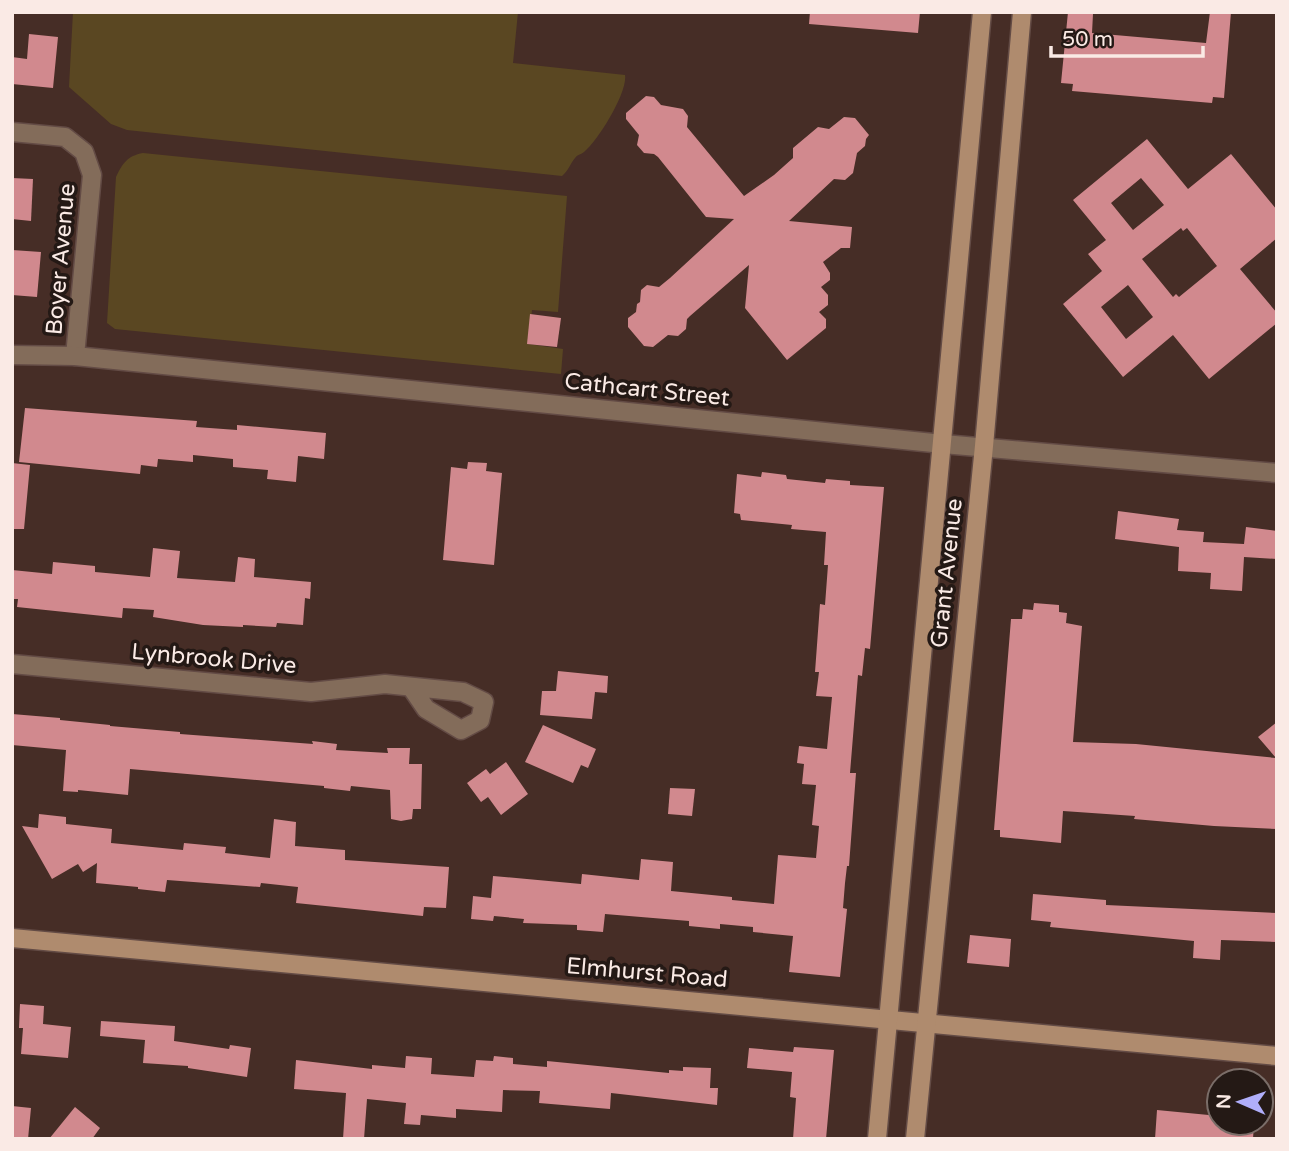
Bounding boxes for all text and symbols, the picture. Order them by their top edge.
scale bar [1051,14,1203,58]
text: 50 m [1062,27,1113,52]
street label: Boyer Avenue [40,182,82,336]
street label: Cathcart Street [563,367,731,413]
street label: Grant Avenue [925,497,969,649]
street label: Lynbrook Drive [130,638,298,680]
street label: Elmhurst Road [565,952,729,994]
north arrow [1205,1067,1275,1137]
text: N [1213,1093,1235,1109]

